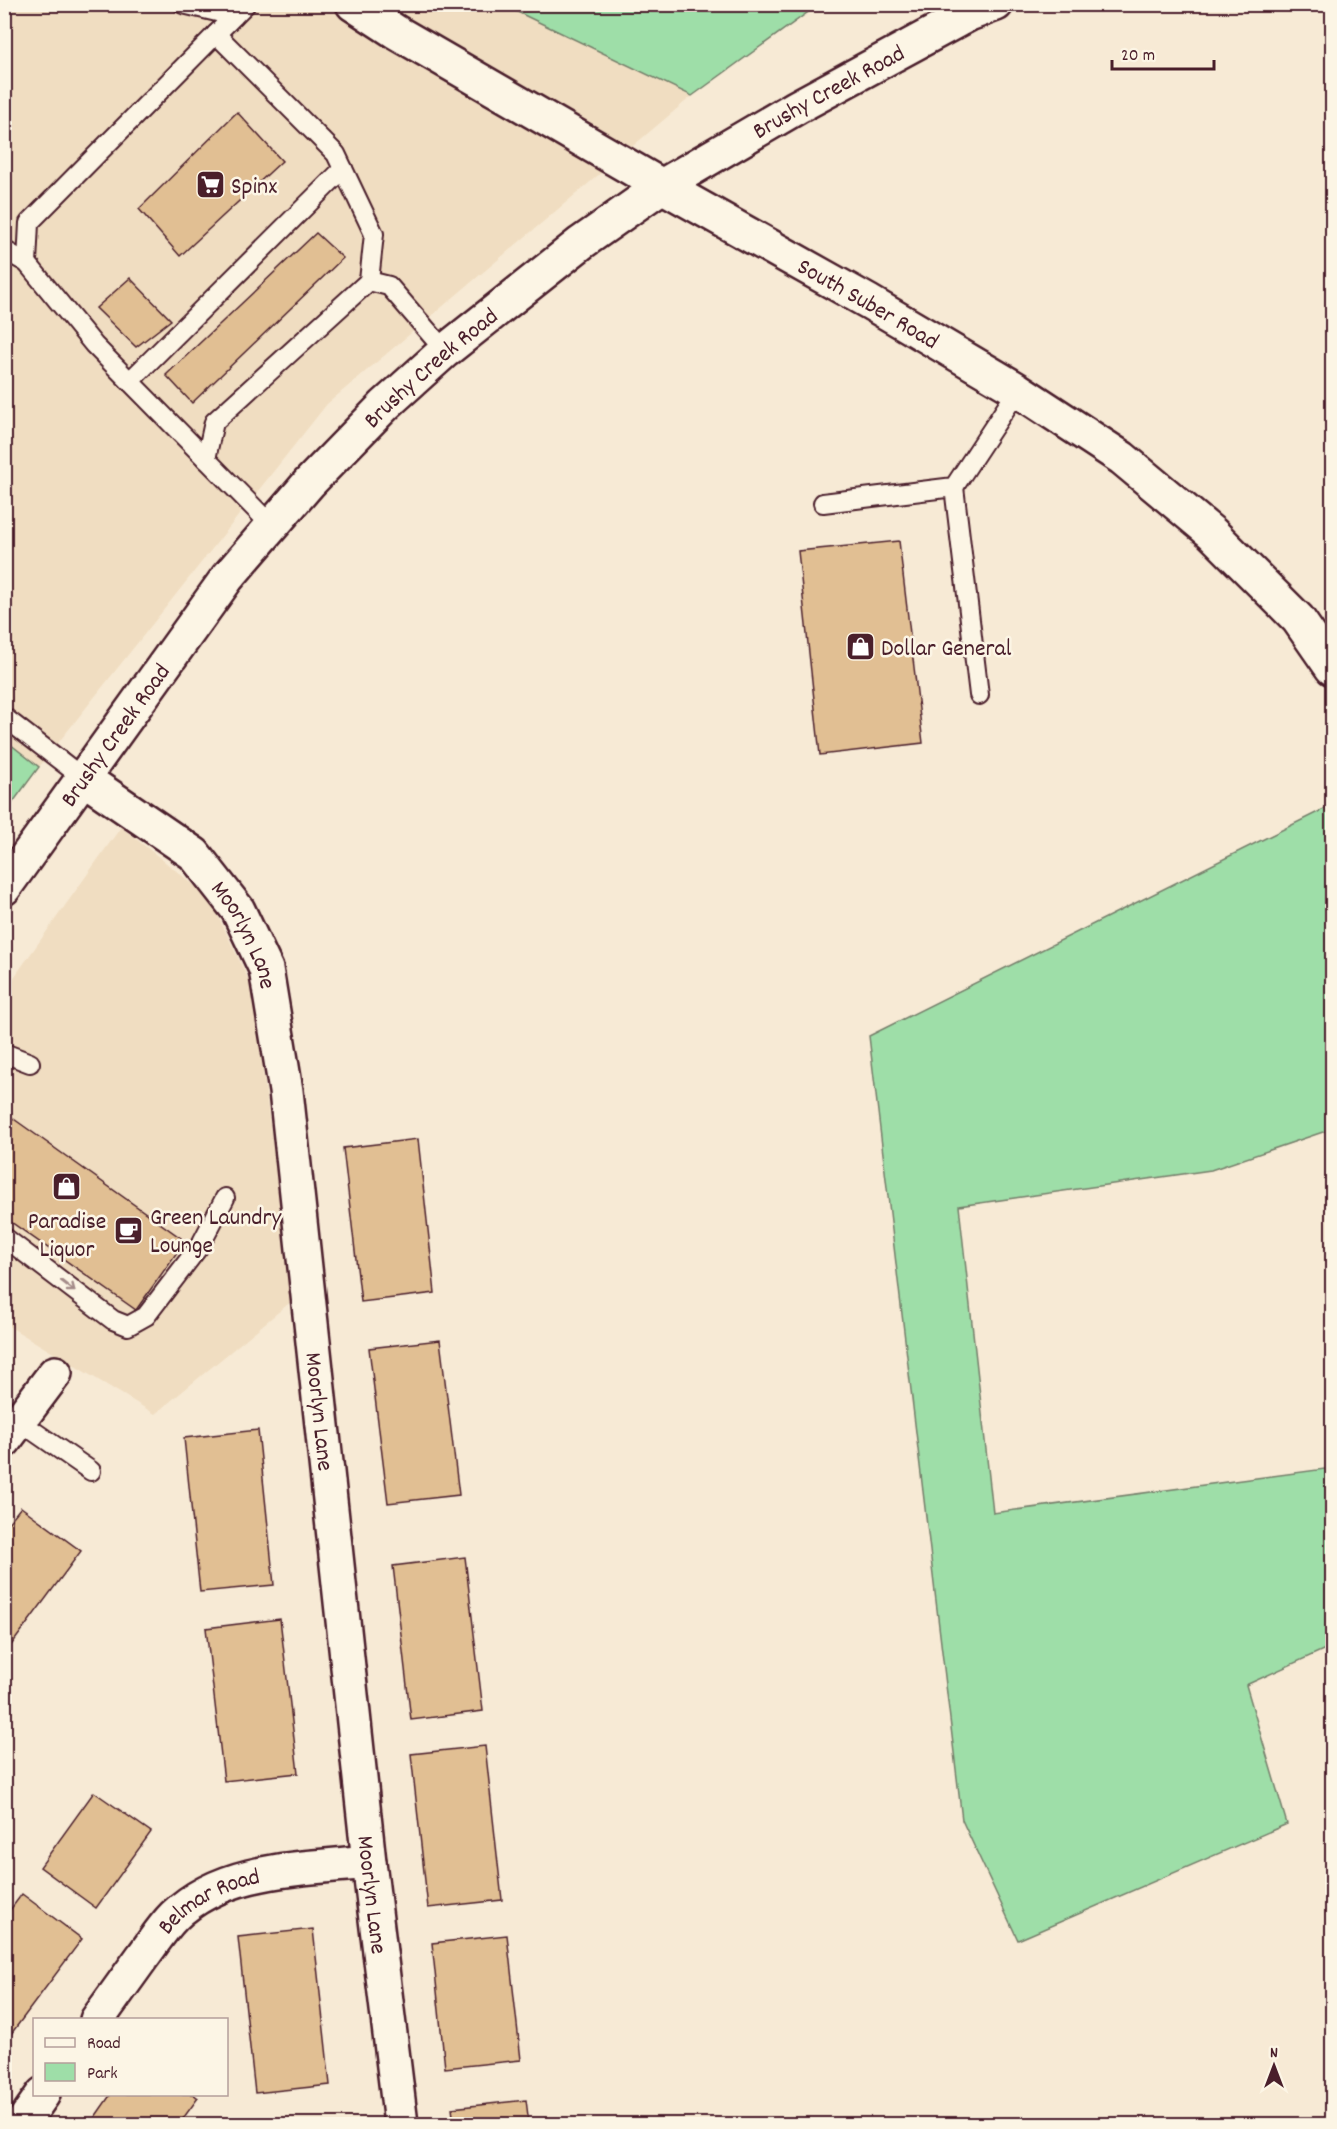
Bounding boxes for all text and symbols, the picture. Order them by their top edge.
scale bar [1112,33,1214,71]
street label: Brushy Creek Road [747,38,912,149]
text: 20 m [1121,44,1155,69]
supermarket icon: Spinx [194,169,226,201]
place label: Spinx [231,171,277,205]
street label: South Suber Road [790,251,944,359]
street label: Brushy Creek Road [357,301,506,437]
shop icon: Dollar General [844,631,876,663]
place label: Dollar General [881,633,1012,667]
street label: Brushy Creek Road [54,658,180,815]
street label: Moorlyn Lane [201,874,283,992]
shop icon: Paradise Liquor [51,1171,83,1203]
place label: Green Laundry Lounge [150,1202,282,1264]
place label: Paradise Liquor [28,1206,106,1268]
cafe icon: Green Laundry Lounge [113,1214,145,1246]
one-way arrow [59,1279,75,1292]
street label: Moorlyn Lane [294,1351,341,1473]
street label: Moorlyn Lane [346,1834,394,1956]
street label: Belmar Road [151,1861,264,1943]
legend [33,2018,228,2096]
text: Road [87,2032,121,2057]
north arrow [1244,2036,1304,2096]
text: N [1270,2042,1278,2065]
text: Park [87,2062,118,2087]

